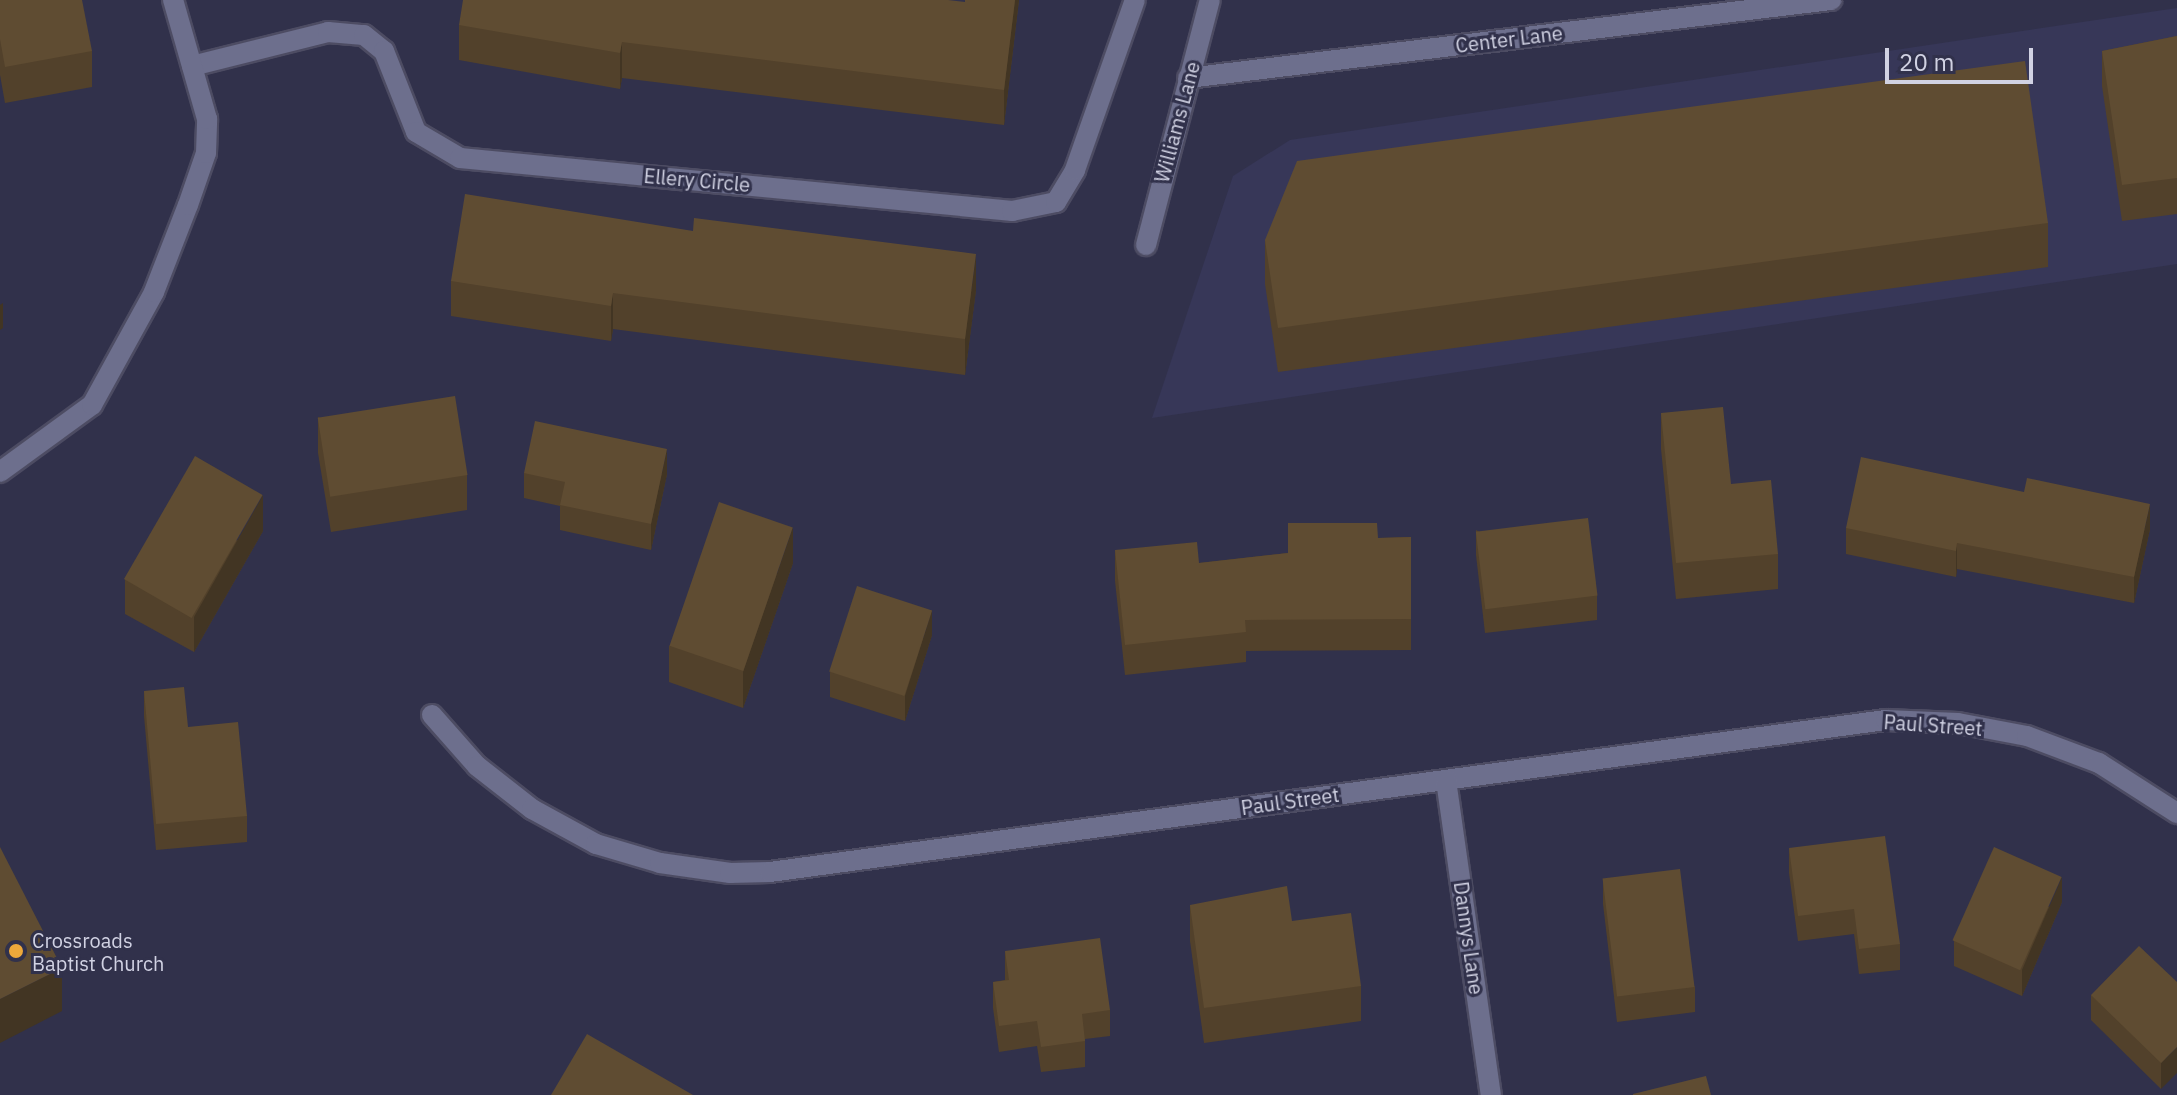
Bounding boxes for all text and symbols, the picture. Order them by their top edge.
street label: Center Lane [1454,21,1564,57]
scale bar [1889,32,2037,82]
text: 20 m [1899,46,1954,78]
street label: Williams Lane [1149,59,1205,185]
street label: Ellery Circle [643,163,751,197]
street label: Paul Street [1883,710,1983,740]
street label: Paul Street [1239,782,1341,820]
street label: Dannys Lane [1449,880,1489,996]
place label: Crossroads Baptist Church [32,928,164,975]
marker: Crossroads Baptist Church [7,942,25,960]

